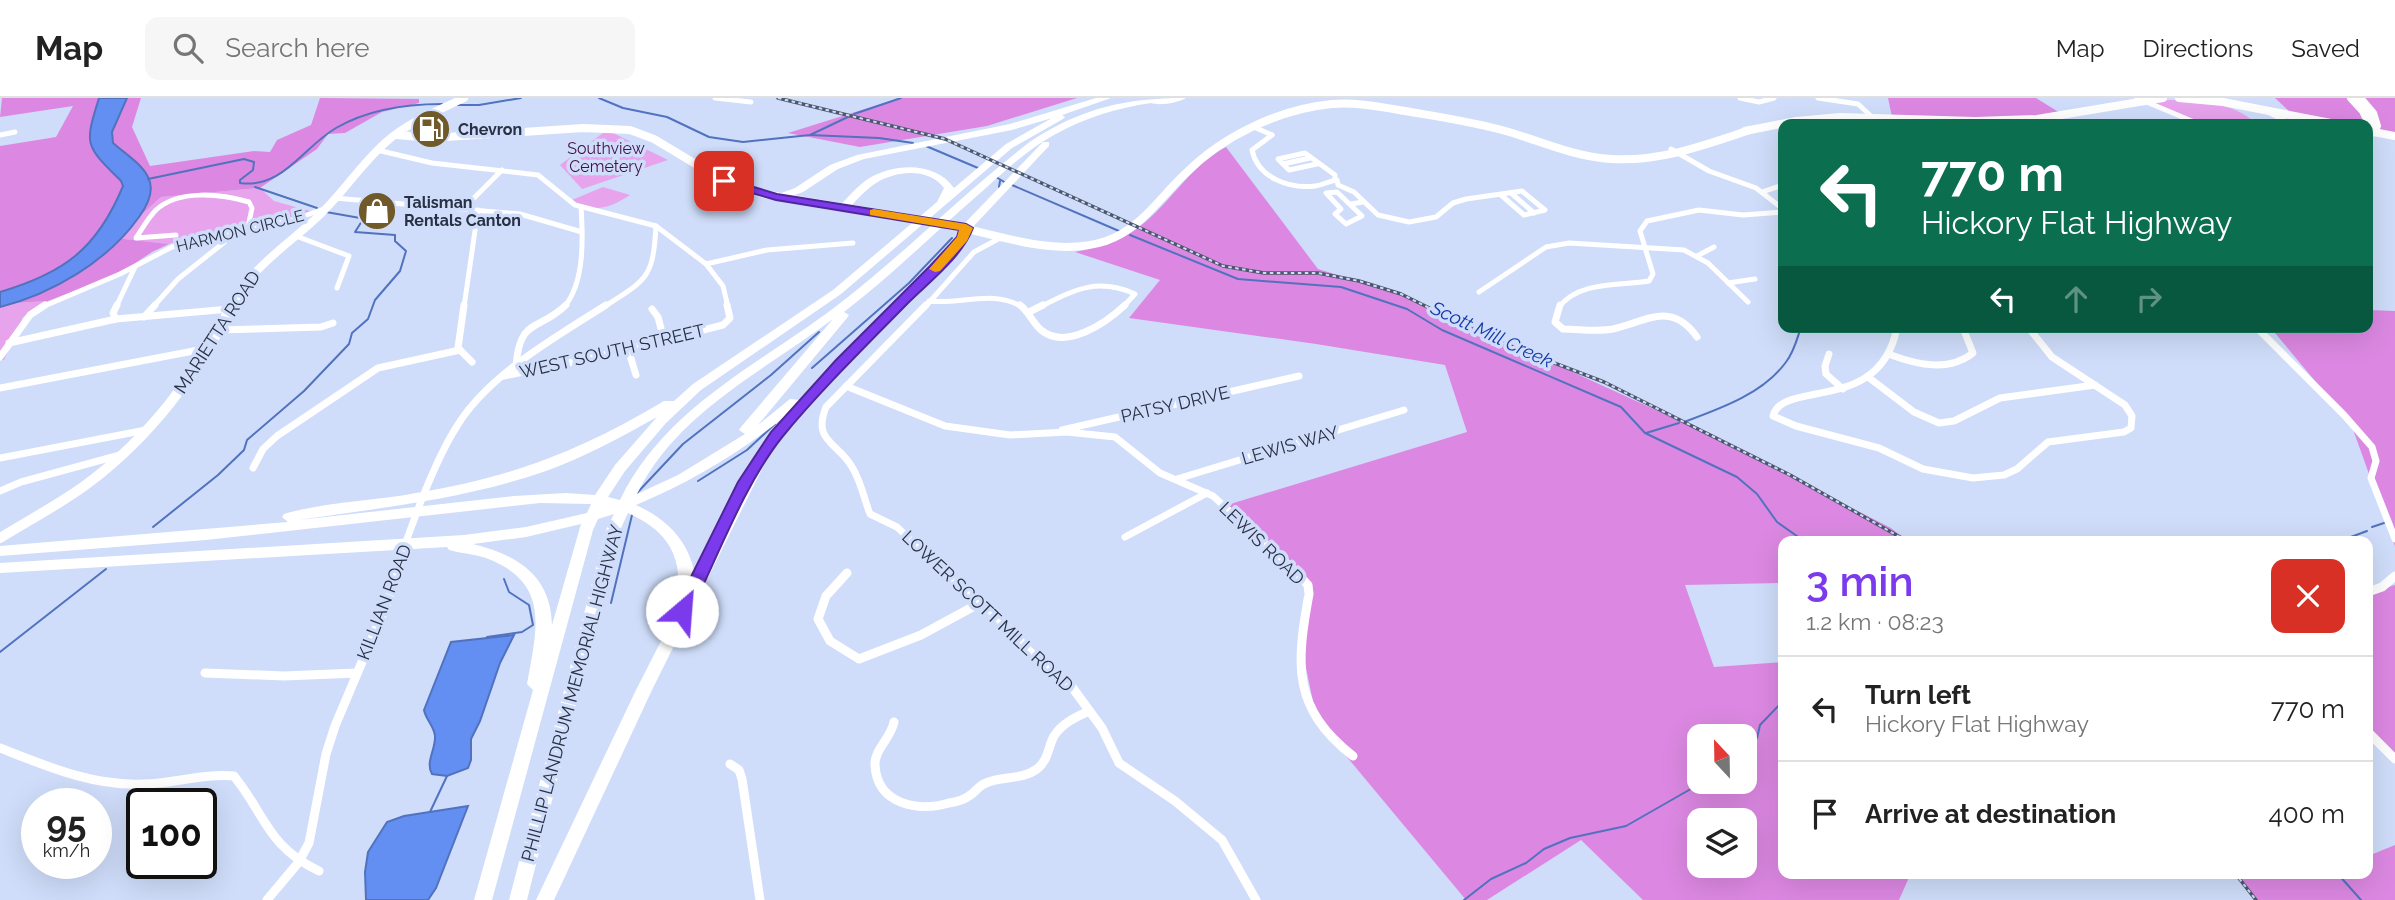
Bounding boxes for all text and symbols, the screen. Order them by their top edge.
search box [145,17,635,80]
text: Map [35,29,103,68]
icon: search [169,29,207,67]
text: Search here [225,33,370,63]
text: Map [2056,34,2105,63]
text: Directions [2143,34,2253,63]
text: Saved [2291,34,2360,63]
fuel station icon: Chevron [410,108,452,150]
place label: Chevron [458,120,522,139]
park label: Southview Cemetery [567,139,645,176]
text: 770 m [1921,145,2064,202]
icon: left [1806,147,1897,238]
pin [694,151,754,211]
icon: arrive [705,162,743,200]
shop icon: Talisman Rentals Canton [356,190,398,232]
place label: Talisman Rentals Canton [404,193,521,230]
text: Hickory Flat Highway [1921,204,2232,241]
street label: HARMON CIRCLE [174,206,306,256]
street label: MARIETTA ROAD [170,267,265,397]
icon: left [1984,280,2022,318]
icon: ahead [2057,280,2095,318]
icon: right [2130,280,2168,318]
water label: Scott Mill Creek [1427,296,1557,372]
street label: WEST SOUTH STREET [518,319,706,382]
street label: PATSY DRIVE [1119,381,1231,427]
street label: LEWIS WAY [1239,421,1341,469]
street label: LEWIS ROAD [1215,497,1309,589]
street label: PHILLIP LANDRUM MEMORIAL HIGHWAY [517,522,627,864]
street label: LOWER SCOTT MILL ROAD [898,526,1078,696]
street label: KILLIAN ROAD [352,541,416,663]
text: 3 min [1806,557,1914,606]
button: close [2271,559,2345,633]
position arrow [645,574,719,648]
text: 1.2 km · 08:23 [1806,608,1944,635]
text: Turn left [1865,680,1971,710]
icon: left [1806,690,1844,728]
text: 770 m [2271,694,2345,724]
text: Hickory Flat Highway [1865,710,2089,737]
north arrow [1687,724,1757,794]
map controls [1687,724,1757,878]
speed limit sign: 100 [126,788,217,879]
icon: arrive [1806,795,1844,833]
text: Arrive at destination [1865,799,2116,829]
text: 400 m [2268,799,2345,829]
text: 95 [46,804,87,845]
button: layers [1687,808,1757,878]
text: km/h [43,840,90,861]

